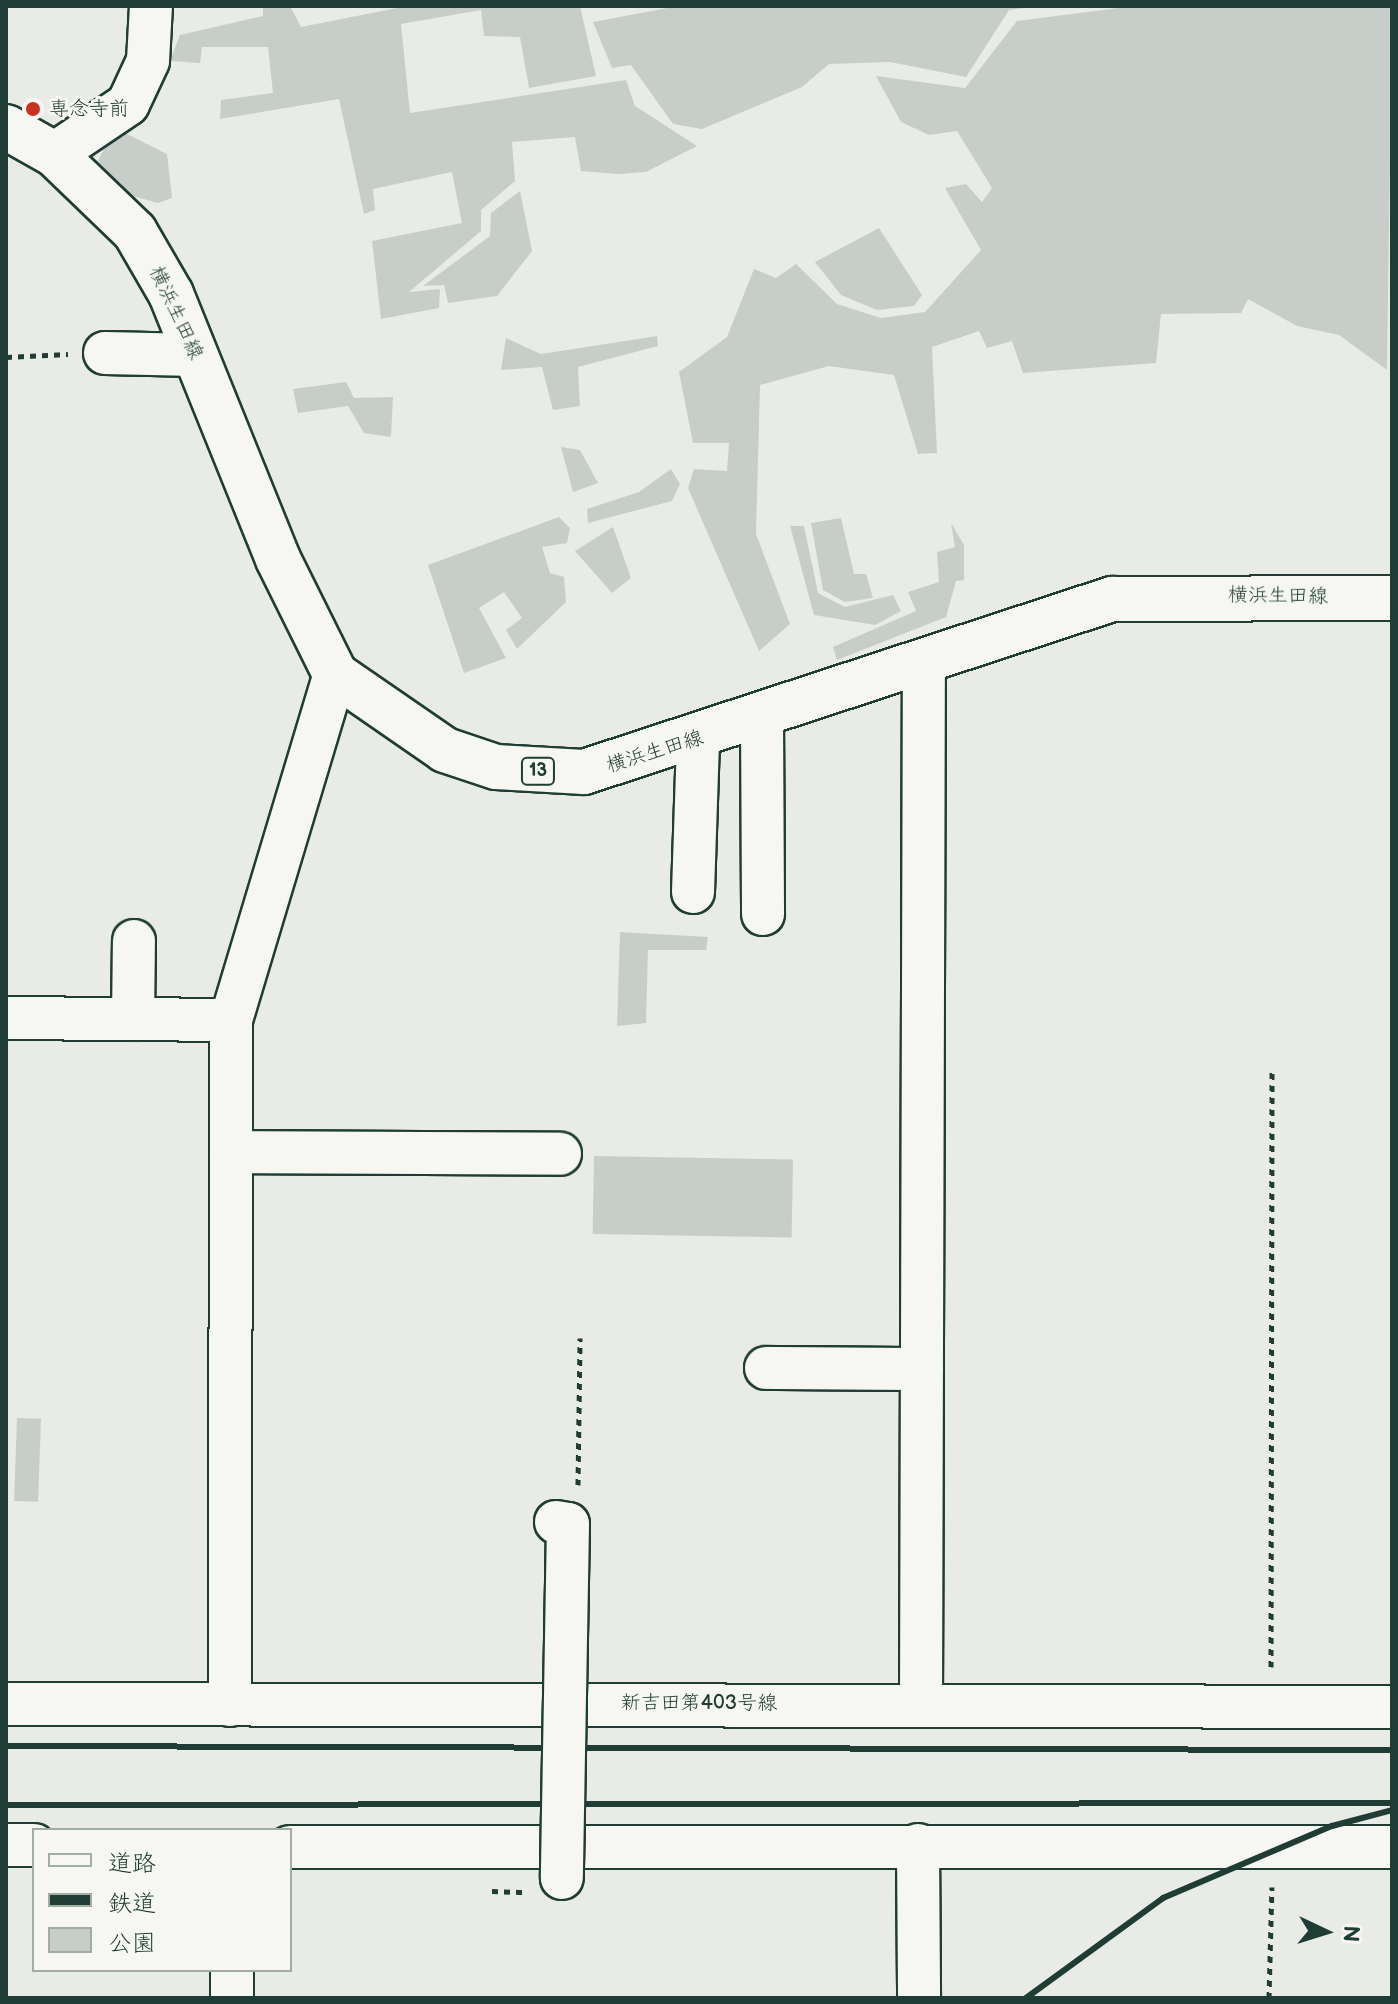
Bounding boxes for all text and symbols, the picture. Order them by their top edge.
place label: 専念寺前 [49,97,129,121]
marker: 専念寺前 [24,100,42,118]
street label: 横浜生田線 [144,263,208,363]
street label: 横浜生田線 [1228,583,1328,609]
street label: 横浜生田線 [604,726,706,778]
road number: 13 [520,757,556,785]
street label: 新吉田第403号線 [621,1691,777,1715]
legend [32,1828,292,1972]
text: 道路 [108,1849,156,1878]
text: 鉄道 [108,1889,156,1918]
north arrow [1286,1892,1366,1972]
text: N [1336,1925,1364,1943]
text: 公園 [108,1929,156,1958]

